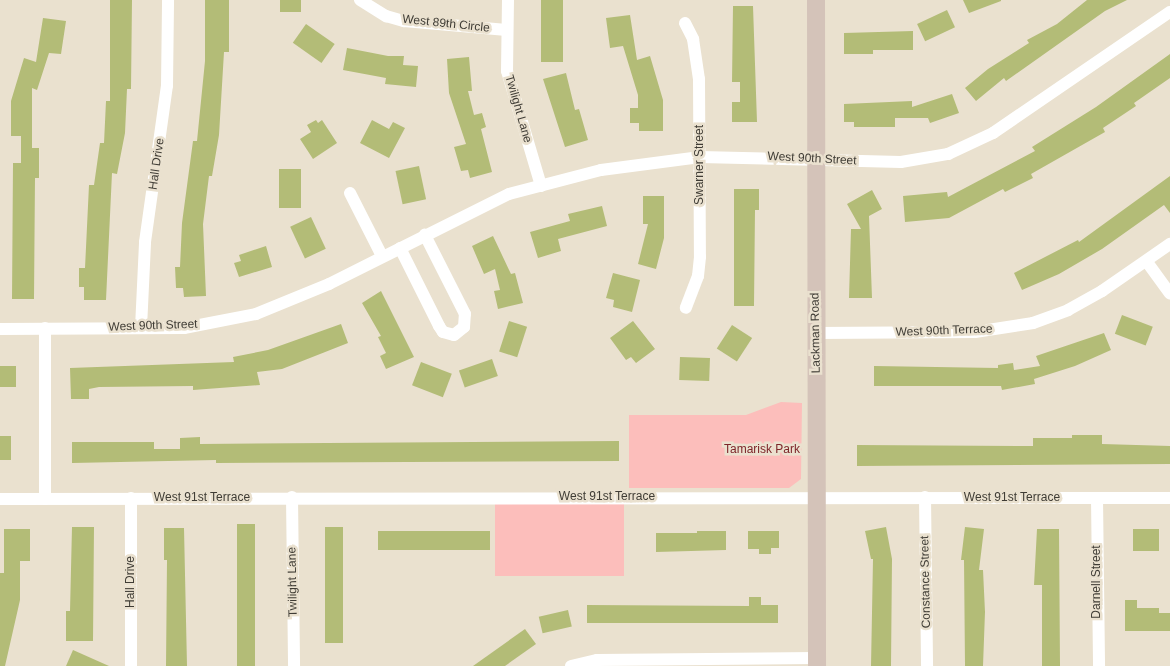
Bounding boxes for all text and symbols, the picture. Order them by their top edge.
street label: West 89th Circle [402,12,490,36]
street label: Twilight Lane [501,73,535,145]
street label: Swarner Street [693,125,707,205]
street label: Hall Drive [146,137,168,191]
street label: West 90th Street [767,149,857,169]
street label: Lackman Road [808,293,824,373]
street label: West 90th Street [108,317,198,335]
street label: West 90th Terrace [895,322,993,340]
park label: Tamarisk Park [724,443,800,457]
street label: West 91st Terrace [559,490,655,504]
street label: West 91st Terrace [154,491,250,505]
street label: West 91st Terrace [964,491,1060,505]
street label: Constance Street [918,536,934,628]
street label: Darnell Street [1090,545,1104,619]
street label: Twilight Lane [285,547,301,617]
street label: Hall Drive [124,556,138,608]

